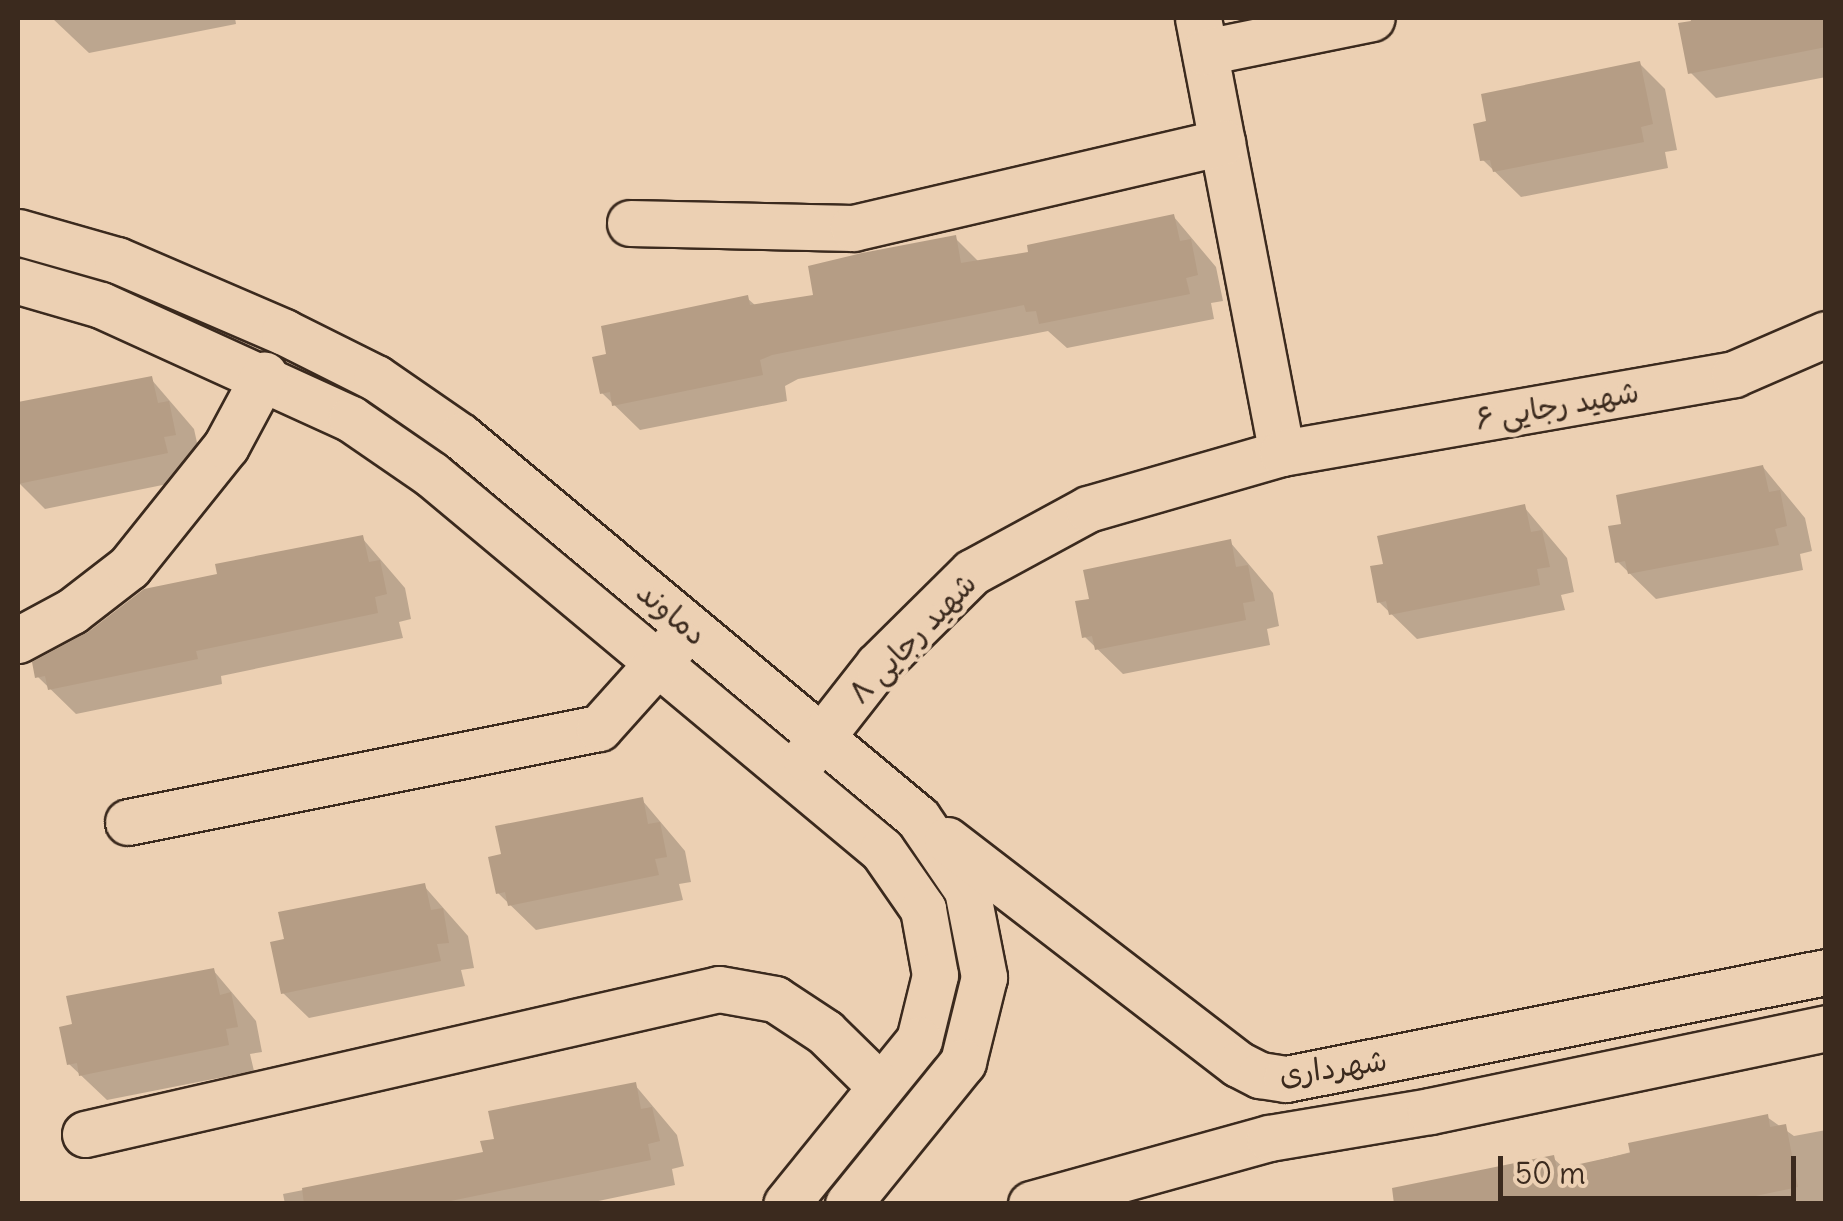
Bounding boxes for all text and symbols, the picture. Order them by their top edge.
street label: شهید رجایی ۶ [1473,373,1641,437]
street label: شهید رجایی ۸ [841,565,983,711]
street label: دماوند [630,573,714,653]
street label: شهرداری [1277,1042,1389,1092]
scale bar [1503,1136,1800,1198]
text: 50 m [1515,1154,1585,1192]

